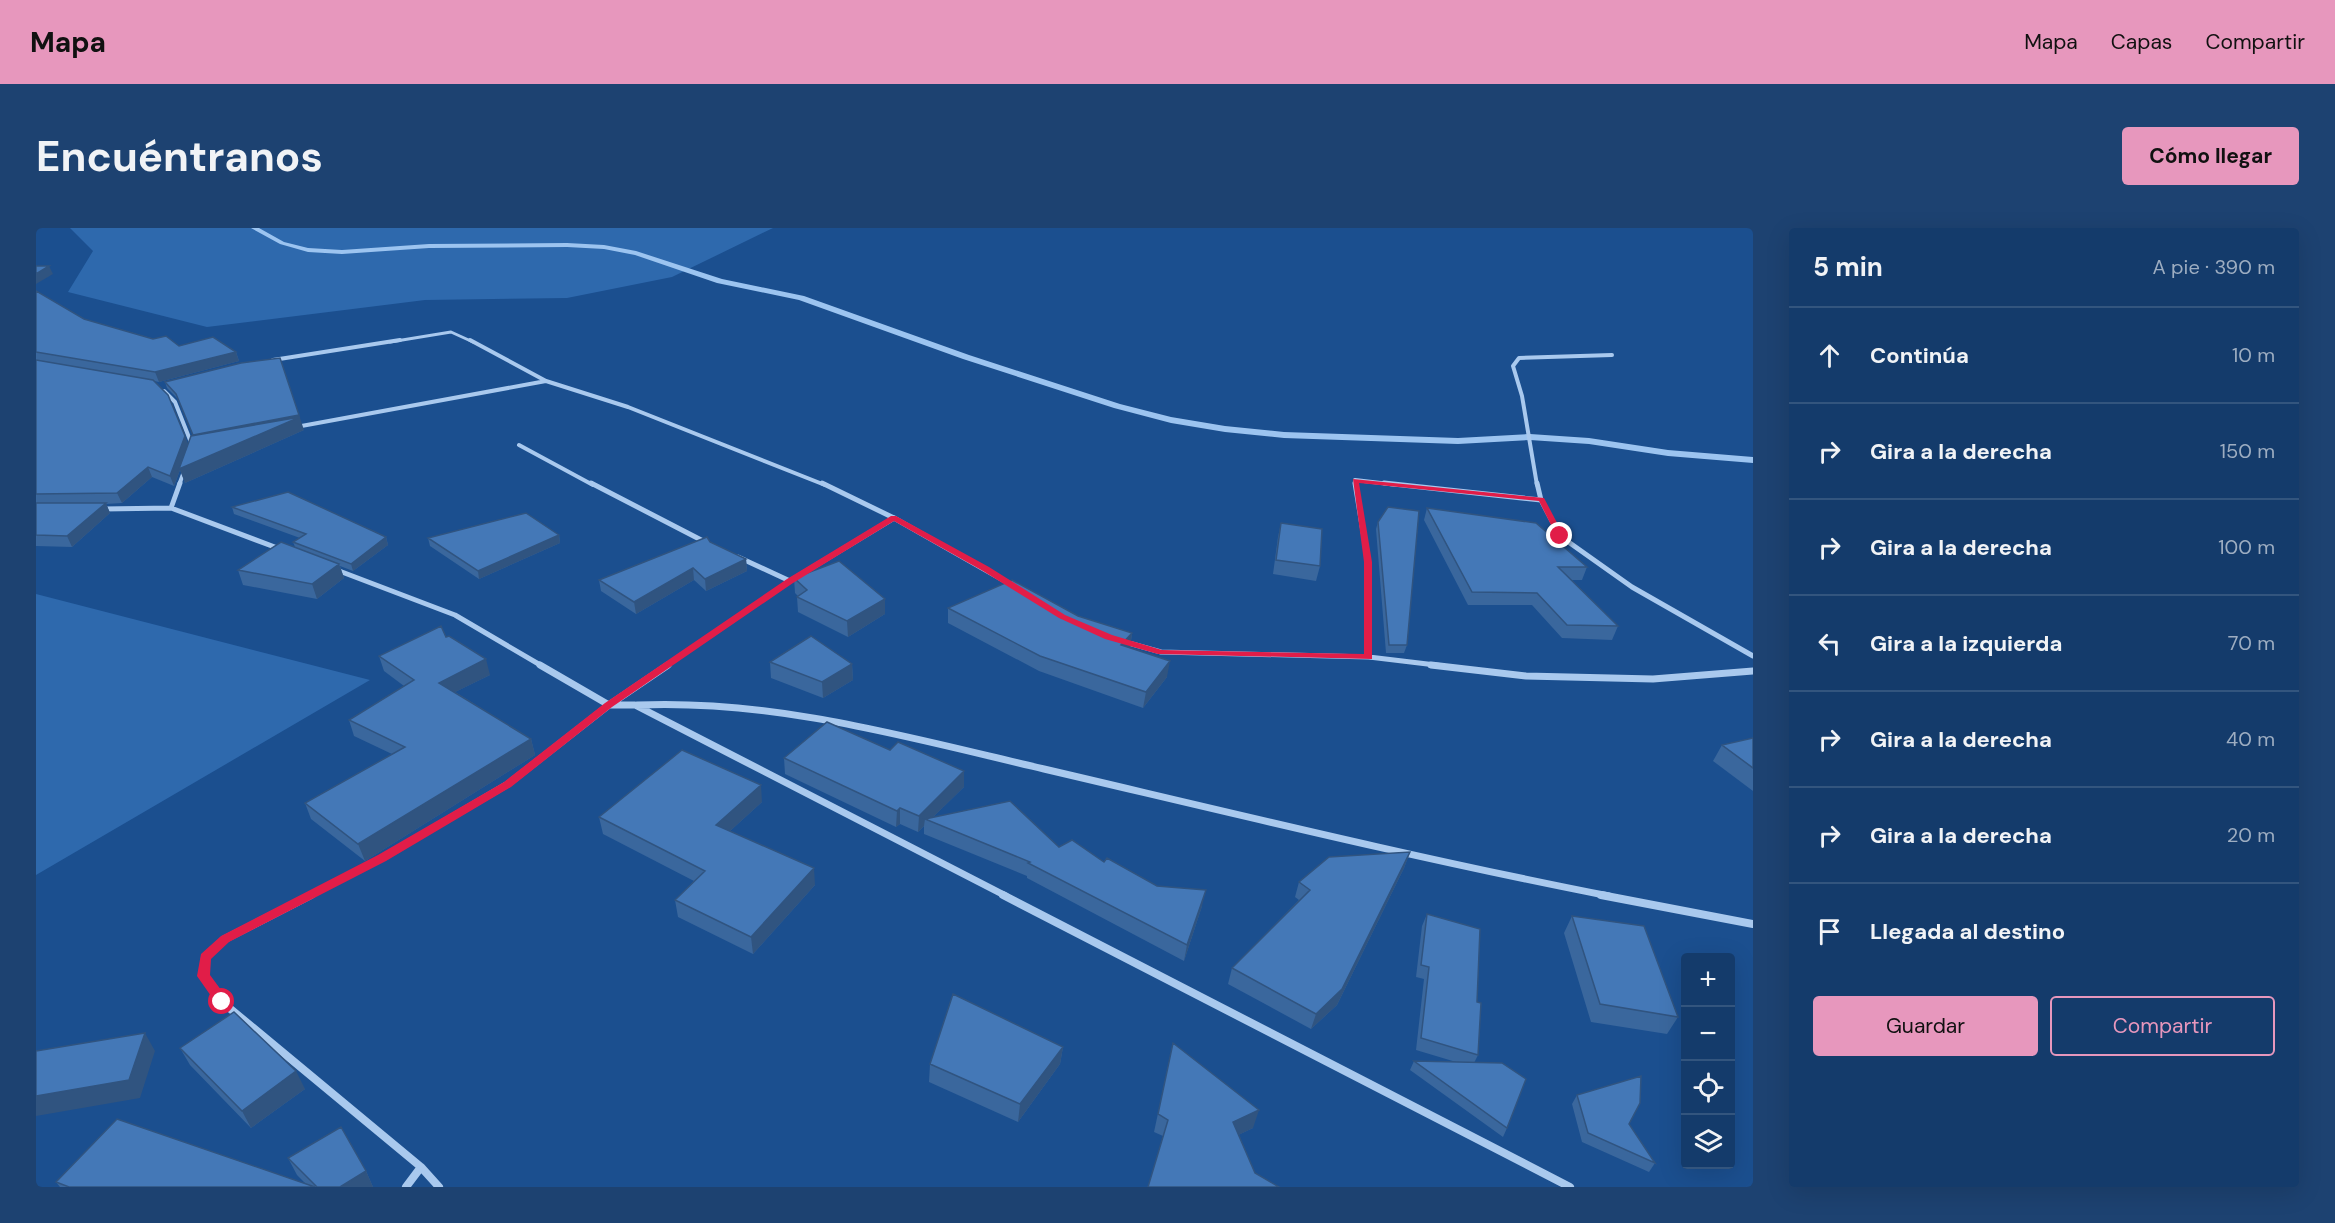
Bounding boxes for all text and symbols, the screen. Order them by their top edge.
text: Mapa [30,24,106,61]
text: Mapa [2024,28,2078,56]
text: Capas [2111,28,2172,56]
text: Compartir [2205,28,2305,56]
button: Cómo llegar [2122,127,2299,185]
text: Encuéntranos [36,129,323,184]
text: 5 min [1813,250,1883,284]
text: A pie · 390 m [2153,254,2275,280]
icon: ahead [1813,339,1846,372]
text: Continúa [1870,341,1969,370]
text: 10 m [2232,342,2275,368]
icon: right [1813,435,1846,468]
text: Gira a la derecha [1870,437,2052,466]
text: 150 m [2220,438,2275,464]
route end [1546,522,1572,548]
icon: right [1813,531,1846,564]
text: Gira a la derecha [1870,533,2052,562]
text: 100 m [2218,534,2275,560]
icon: left [1813,627,1846,660]
text: Gira a la izquierda [1870,629,2062,658]
text: 70 m [2228,630,2275,656]
icon: right [1813,723,1846,756]
text: Gira a la derecha [1870,725,2052,754]
text: 40 m [2226,726,2275,752]
icon: right [1813,819,1846,852]
text: Gira a la derecha [1870,821,2052,850]
text: 20 m [2227,822,2275,848]
icon: arrive [1813,915,1846,948]
text: Llegada al destino [1870,917,2065,946]
map controls [1681,953,1735,1169]
button: + [1681,953,1735,1007]
route start [208,988,234,1014]
button: Guardar [1813,996,2038,1056]
button: Compartir [2050,996,2275,1056]
button: − [1681,1007,1735,1061]
button: locate [1681,1061,1735,1115]
button: layers [1681,1115,1735,1169]

